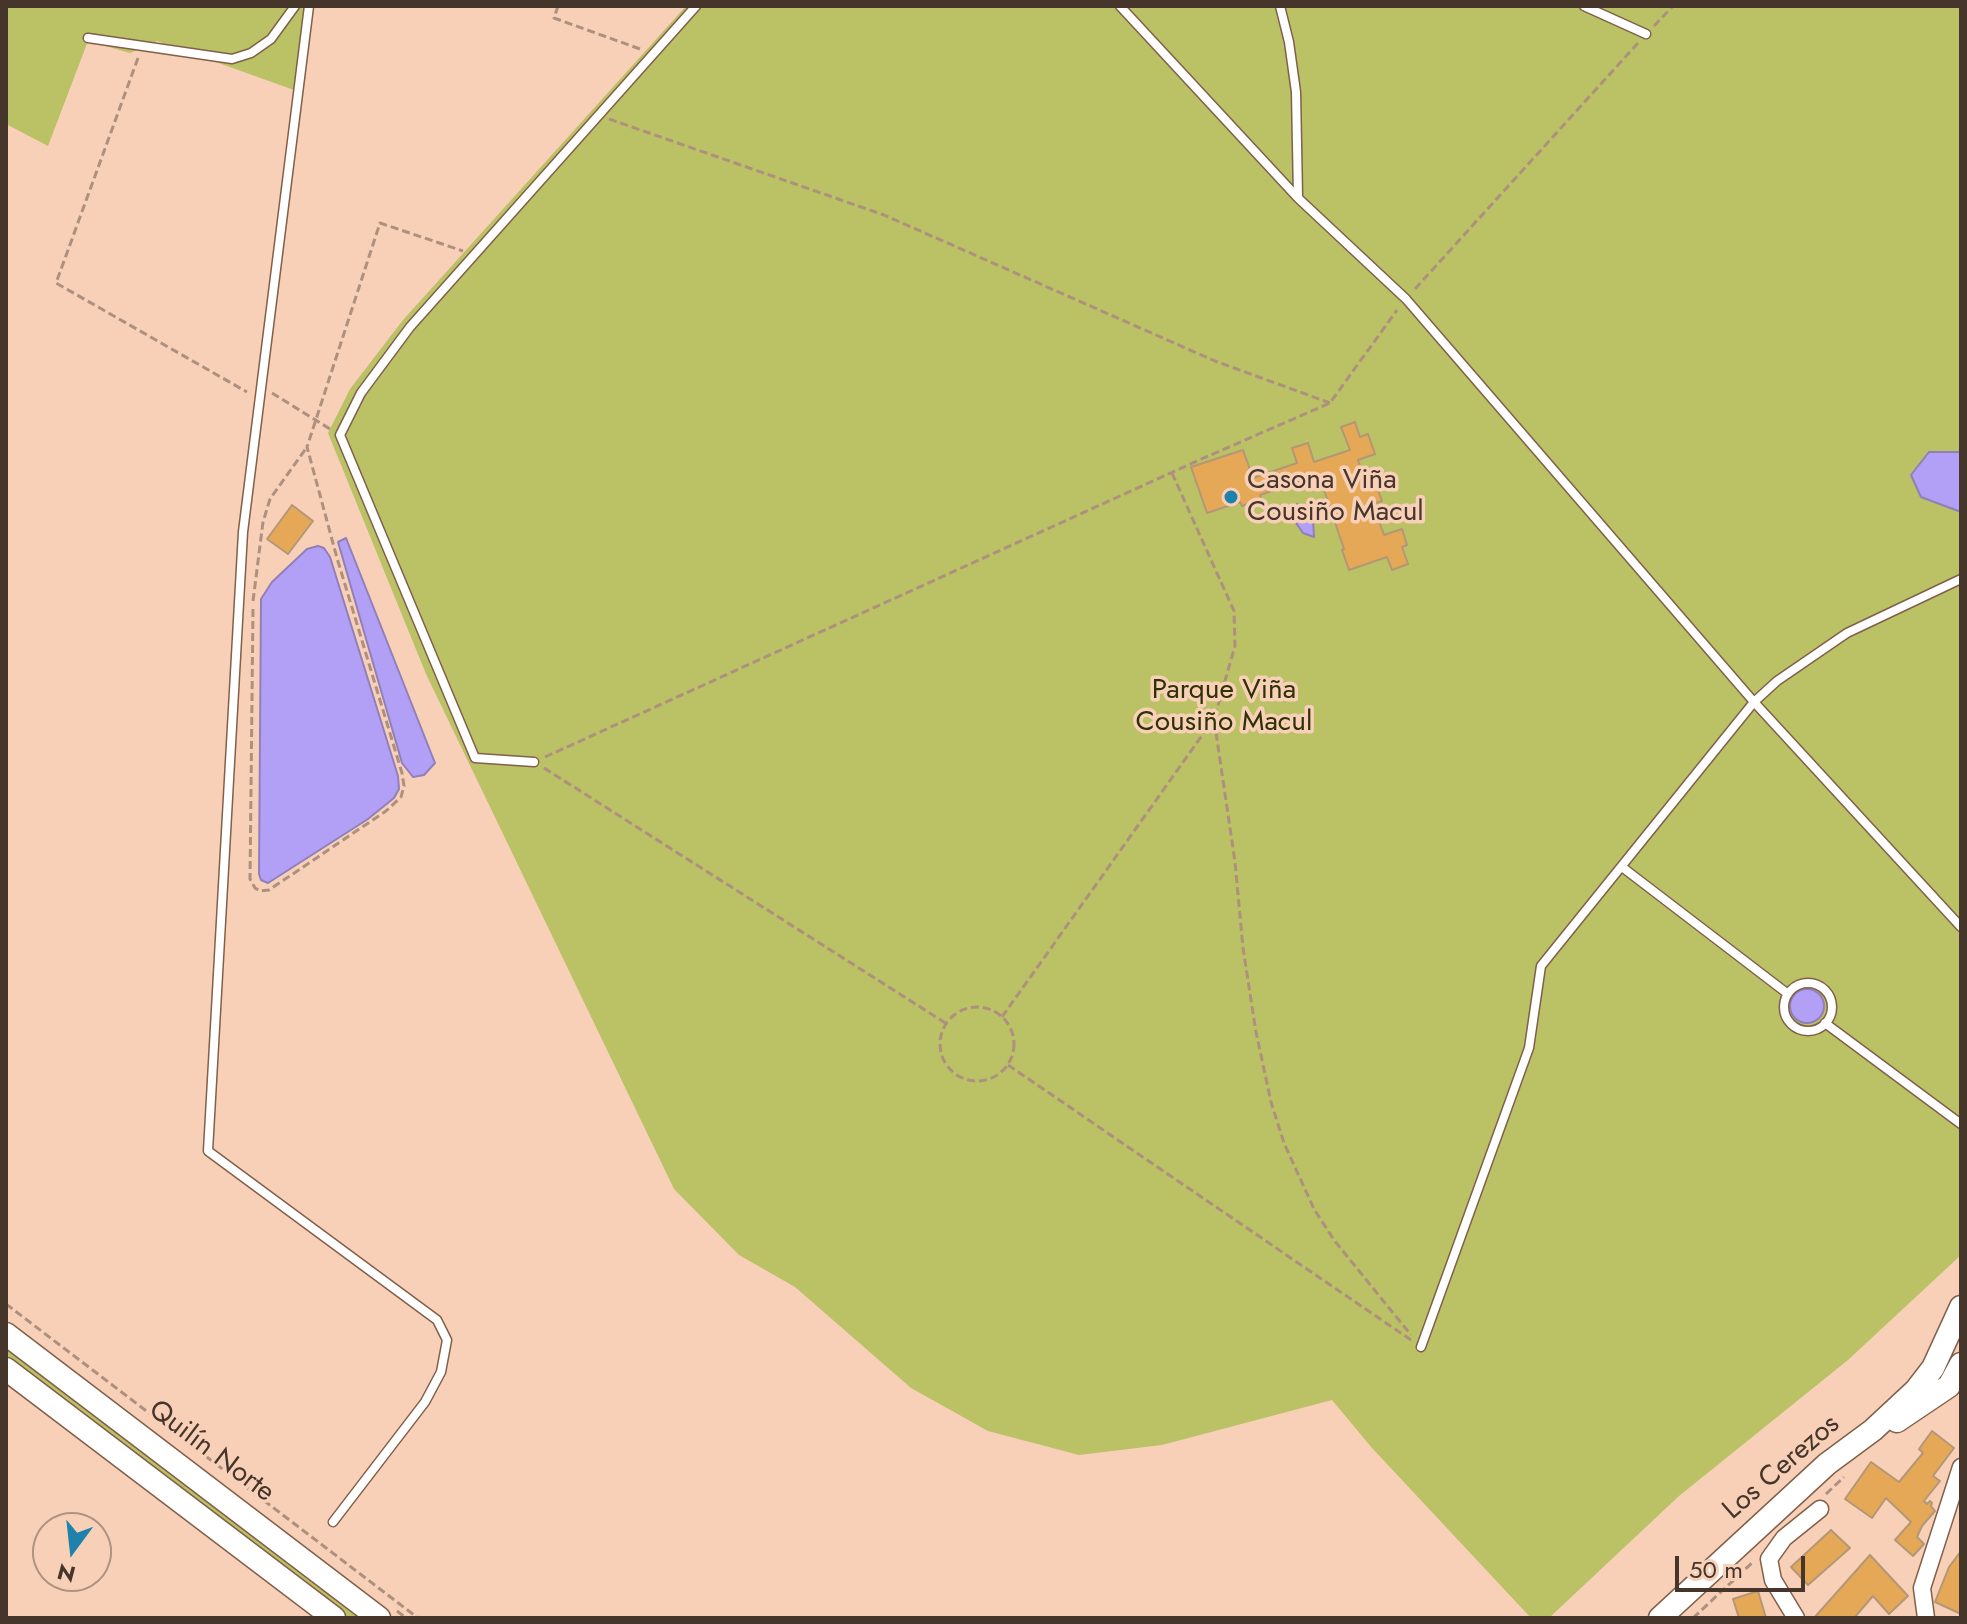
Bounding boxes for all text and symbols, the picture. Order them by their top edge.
place label: Casona Viña Cousiño Macul [1247,464,1424,530]
marker: Casona Viña Cousiño Macul [1222,488,1240,506]
park label: Parque Viña Cousiño Macul [1136,674,1312,740]
street label: Quilín Norte [142,1394,280,1510]
street label: Los Cerezos [1717,1408,1847,1528]
north arrow [32,1512,112,1592]
scale bar [1679,1540,1809,1590]
text: 50 m [1689,1552,1743,1587]
text: N [54,1556,79,1591]

